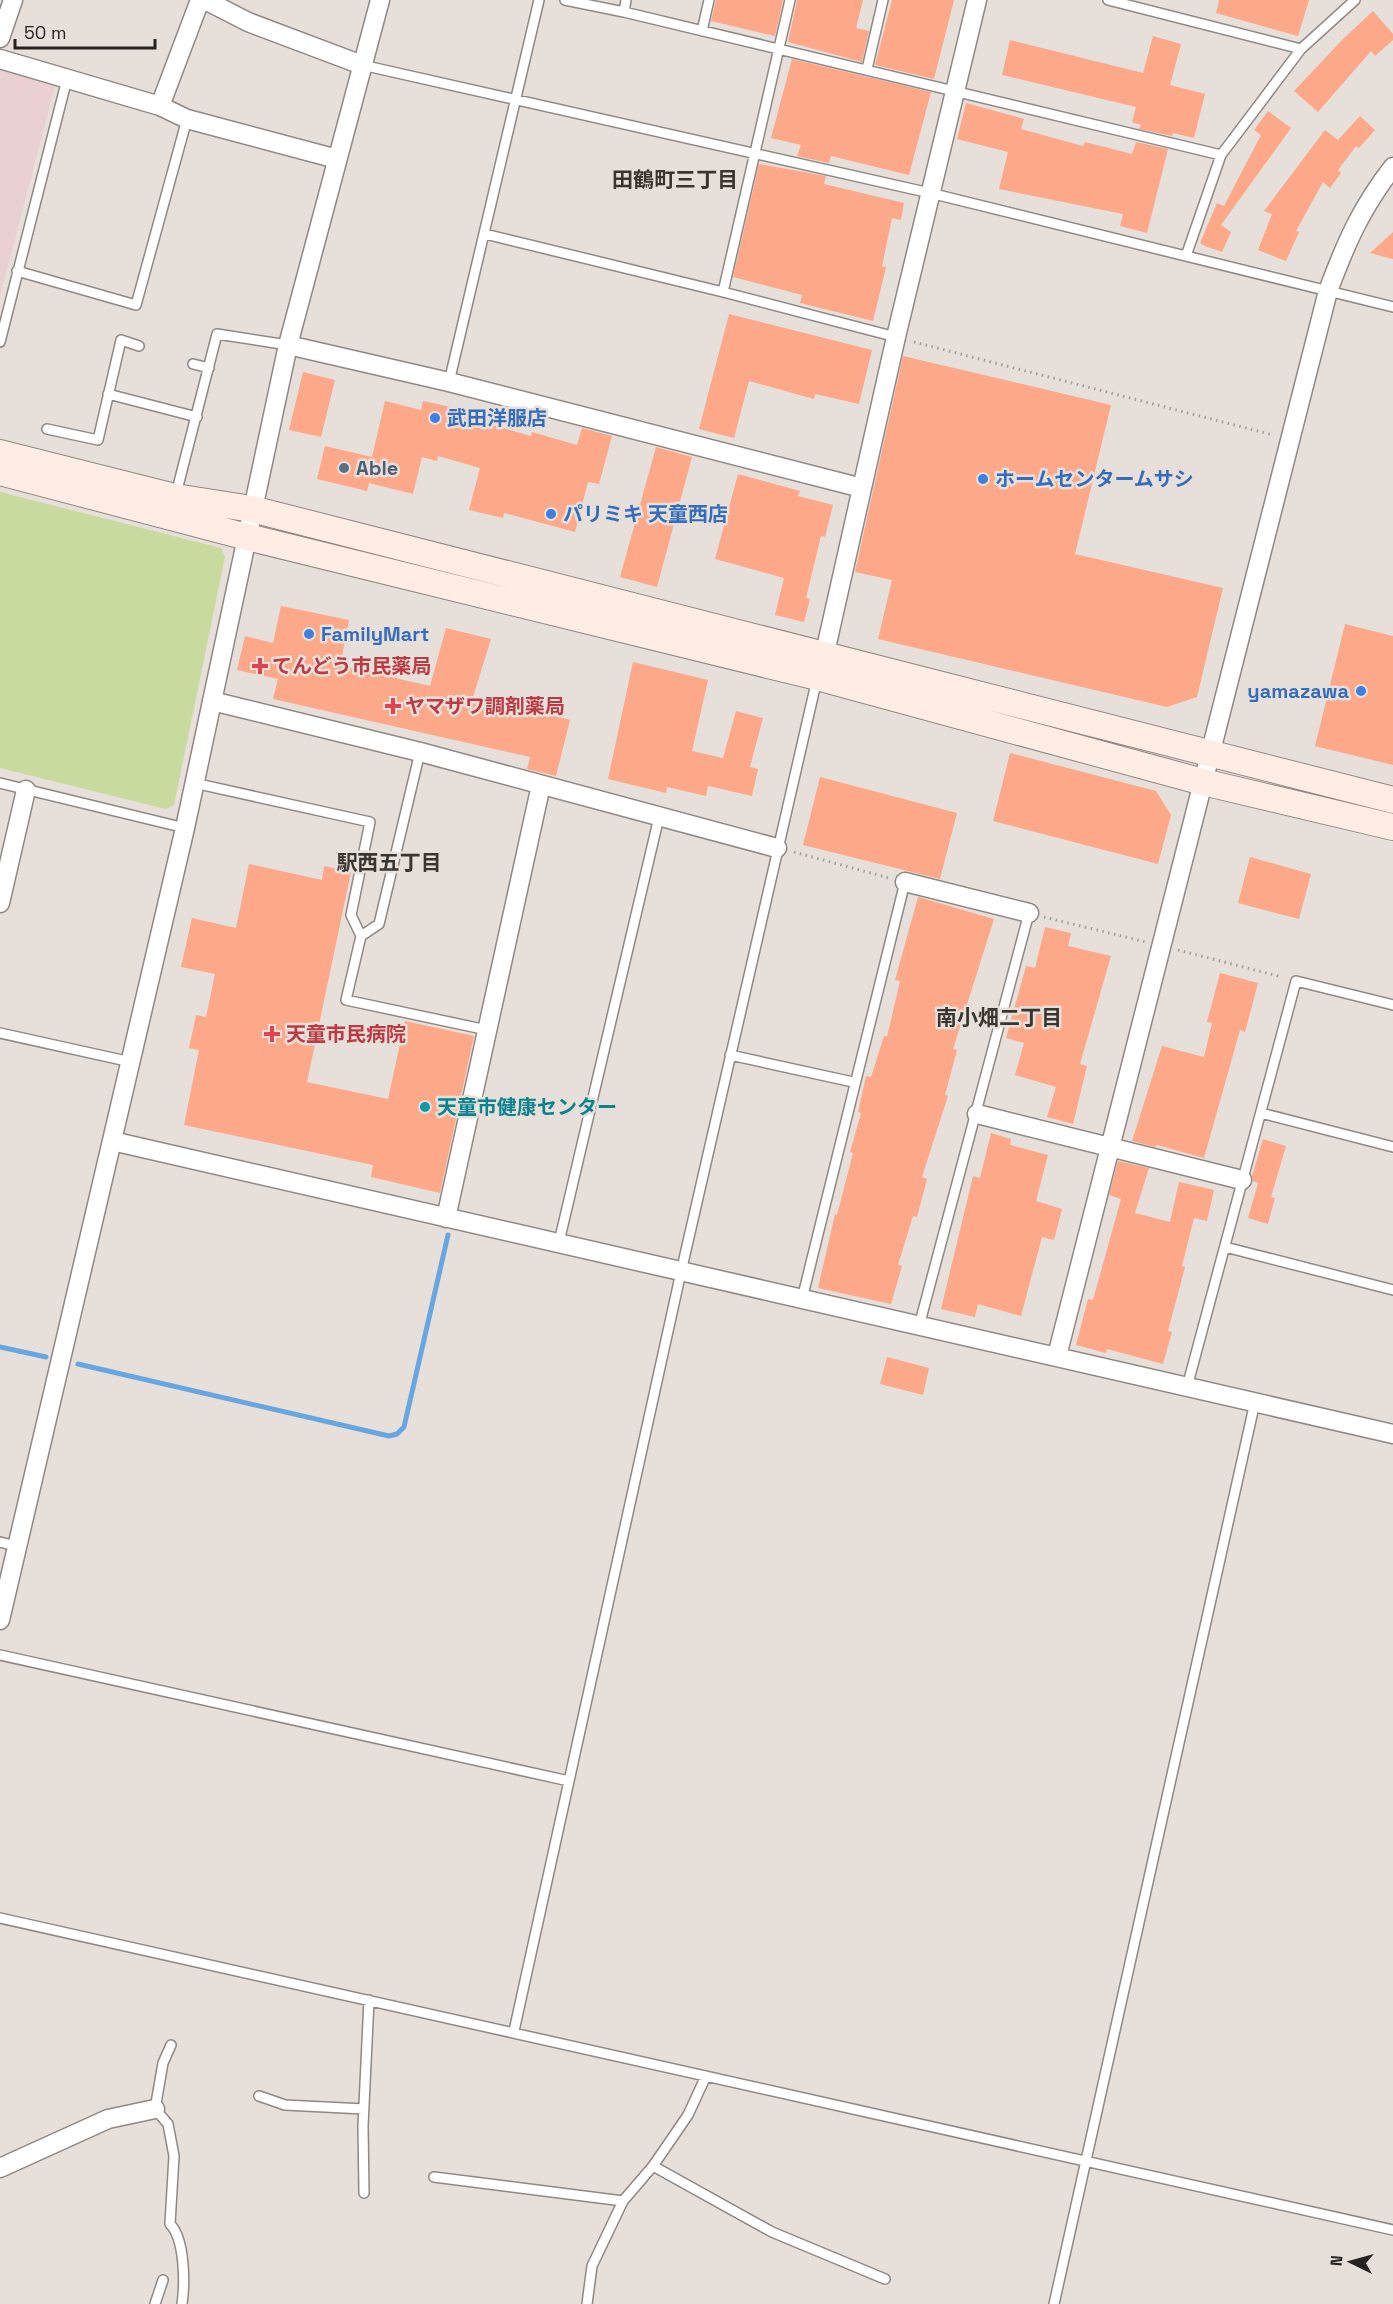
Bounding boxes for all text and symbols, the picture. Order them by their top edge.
scale bar [15,12,154,50]
text: 50 m [24,21,66,44]
district label: 田鶴町三丁目 [612,166,738,193]
place label: 武田洋服店 [447,405,547,431]
marker: 武田洋服店 [428,411,442,425]
place label: Able [356,455,398,481]
marker: Able [337,461,351,475]
place label: ホームセンタームサシ [995,466,1194,492]
marker: ホームセンタームサシ [976,472,990,486]
place label: パリミキ 天童西店 [563,501,728,527]
marker: パリミキ 天童西店 [544,507,558,521]
place label: FamilyMart [321,621,429,647]
marker: FamilyMart [302,627,316,641]
place label: てんどう市民薬局 [272,653,431,679]
marker: てんどう市民薬局 [253,659,267,673]
place label: yamazawa [1247,678,1349,704]
marker: yamazawa [1354,684,1368,698]
place label: ヤマザワ調剤薬局 [405,693,565,719]
marker: ヤマザワ調剤薬局 [386,699,400,713]
district label: 駅西五丁目 [337,849,442,876]
district label: 南小畑二丁目 [936,1004,1062,1031]
place label: 天童市民病院 [286,1021,406,1047]
marker: 天童市民病院 [263,1025,281,1043]
place label: 天童市健康センター [437,1094,617,1120]
marker: 天童市健康センター [418,1100,432,1114]
north arrow [1321,2232,1381,2292]
text: N [1326,2254,1347,2267]

